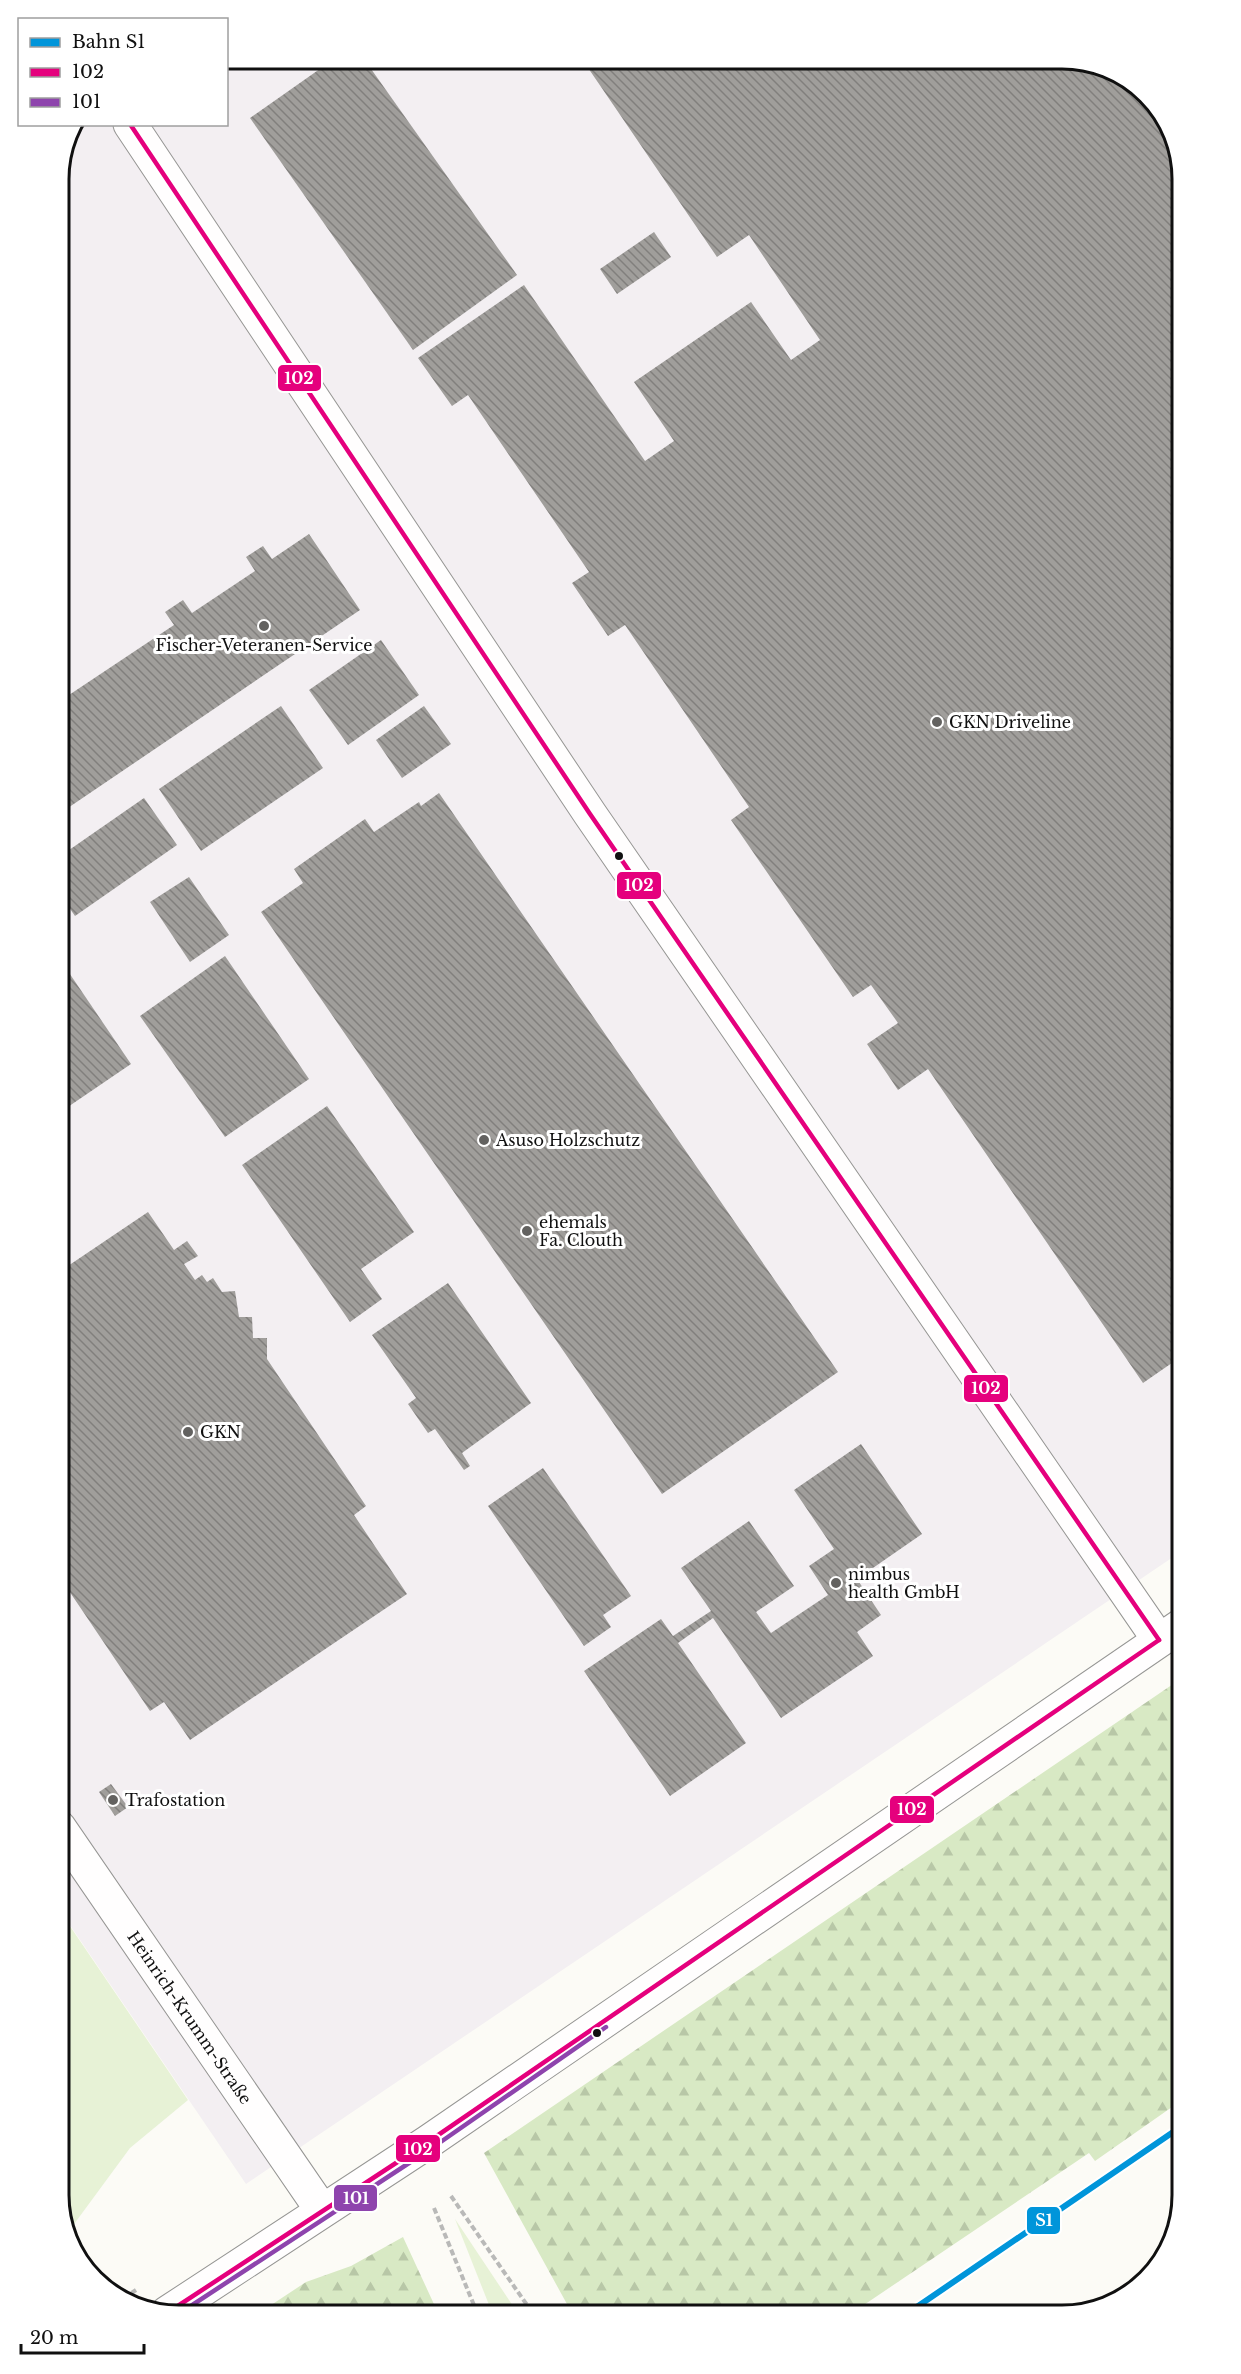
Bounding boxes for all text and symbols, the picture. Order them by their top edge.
legend [18,18,228,126]
text: Bahn S1 [72,31,145,53]
text: 102 [72,61,104,83]
text: 101 [72,91,101,113]
line badge: 102 [277,364,322,392]
text: 102 [284,368,314,388]
marker: Fischer-Veteranen-Service [257,619,271,633]
place label: Fischer-Veteranen-Service [156,635,372,655]
place label: GKN Driveline [949,712,1071,732]
marker: GKN Driveline [930,715,944,729]
unlabelled marker [613,850,625,862]
line badge: 102 [616,871,662,900]
text: 102 [624,875,654,895]
place label: Asuso Holzschutz [495,1130,640,1150]
marker: Asuso Holzschutz [477,1133,491,1147]
place label: ehemals Fa. Clouth [539,1212,623,1250]
marker: ehemals Fa. Clouth [520,1224,534,1238]
line badge: 102 [963,1374,1009,1403]
text: 102 [971,1378,1001,1398]
place label: GKN [200,1422,241,1442]
marker: GKN [181,1425,195,1439]
place label: nimbus health GmbH [848,1564,960,1602]
marker: nimbus health GmbH [829,1576,843,1590]
place label: Trafostation [125,1790,225,1810]
marker: Trafostation [106,1793,120,1807]
line badge: 102 [889,1795,935,1824]
text: 102 [897,1799,927,1819]
street label: Heinrich-Krumm-Straße [123,1927,256,2108]
unlabelled marker [591,2027,603,2039]
line badge: 102 [395,2134,441,2163]
text: 102 [403,2139,433,2159]
line badge: 101 [333,2184,378,2212]
text: 101 [343,2188,369,2208]
line badge: S1 [1026,2206,1061,2235]
text: S1 [1035,2210,1053,2230]
scale bar [21,2317,144,2355]
text: 20 m [30,2327,78,2349]

